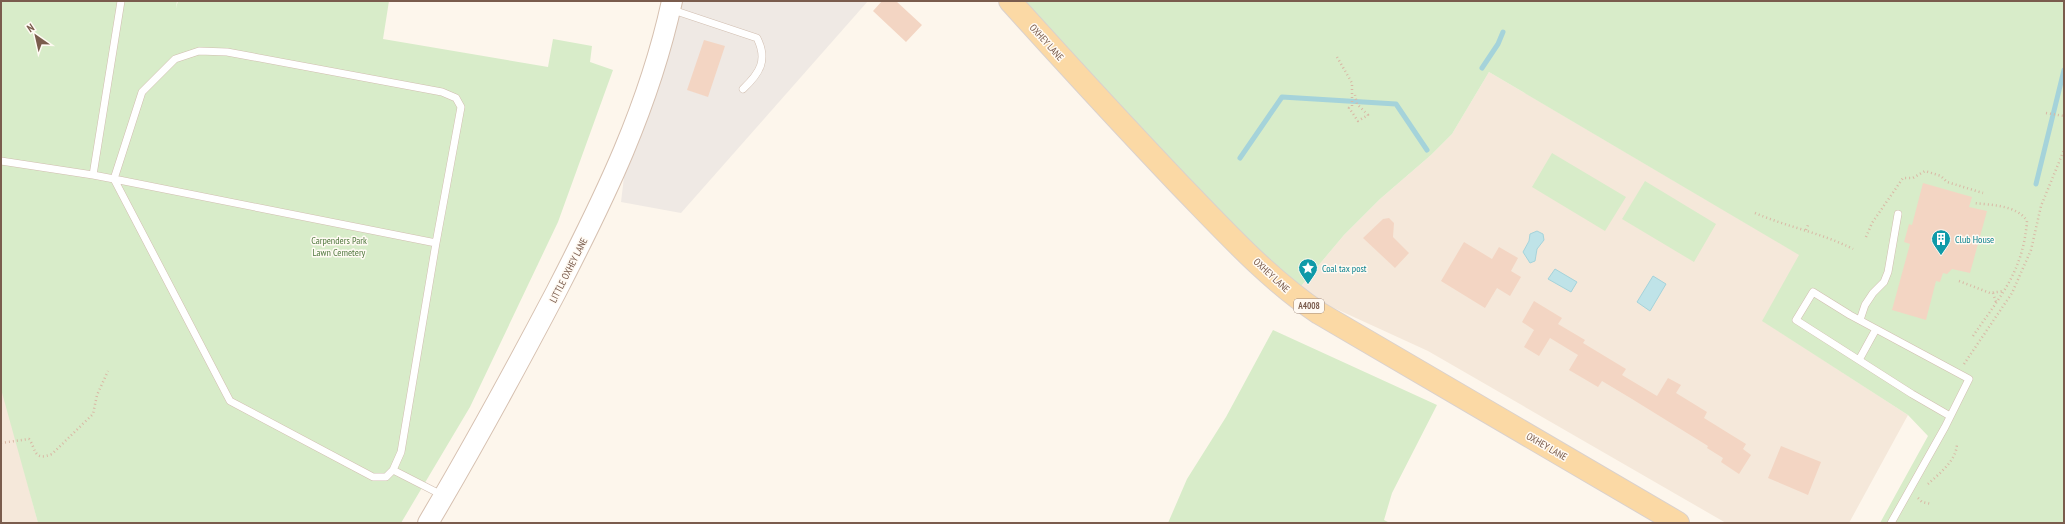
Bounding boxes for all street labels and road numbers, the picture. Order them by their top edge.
street label: OXHEY LANE [1027,21,1067,63]
street label: LITTLE OXHEY LANE [546,236,590,305]
street label: OXHEY LANE [1251,255,1293,295]
road number: A4008 [1294,299,1324,313]
street label: OXHEY LANE [1524,430,1569,463]

